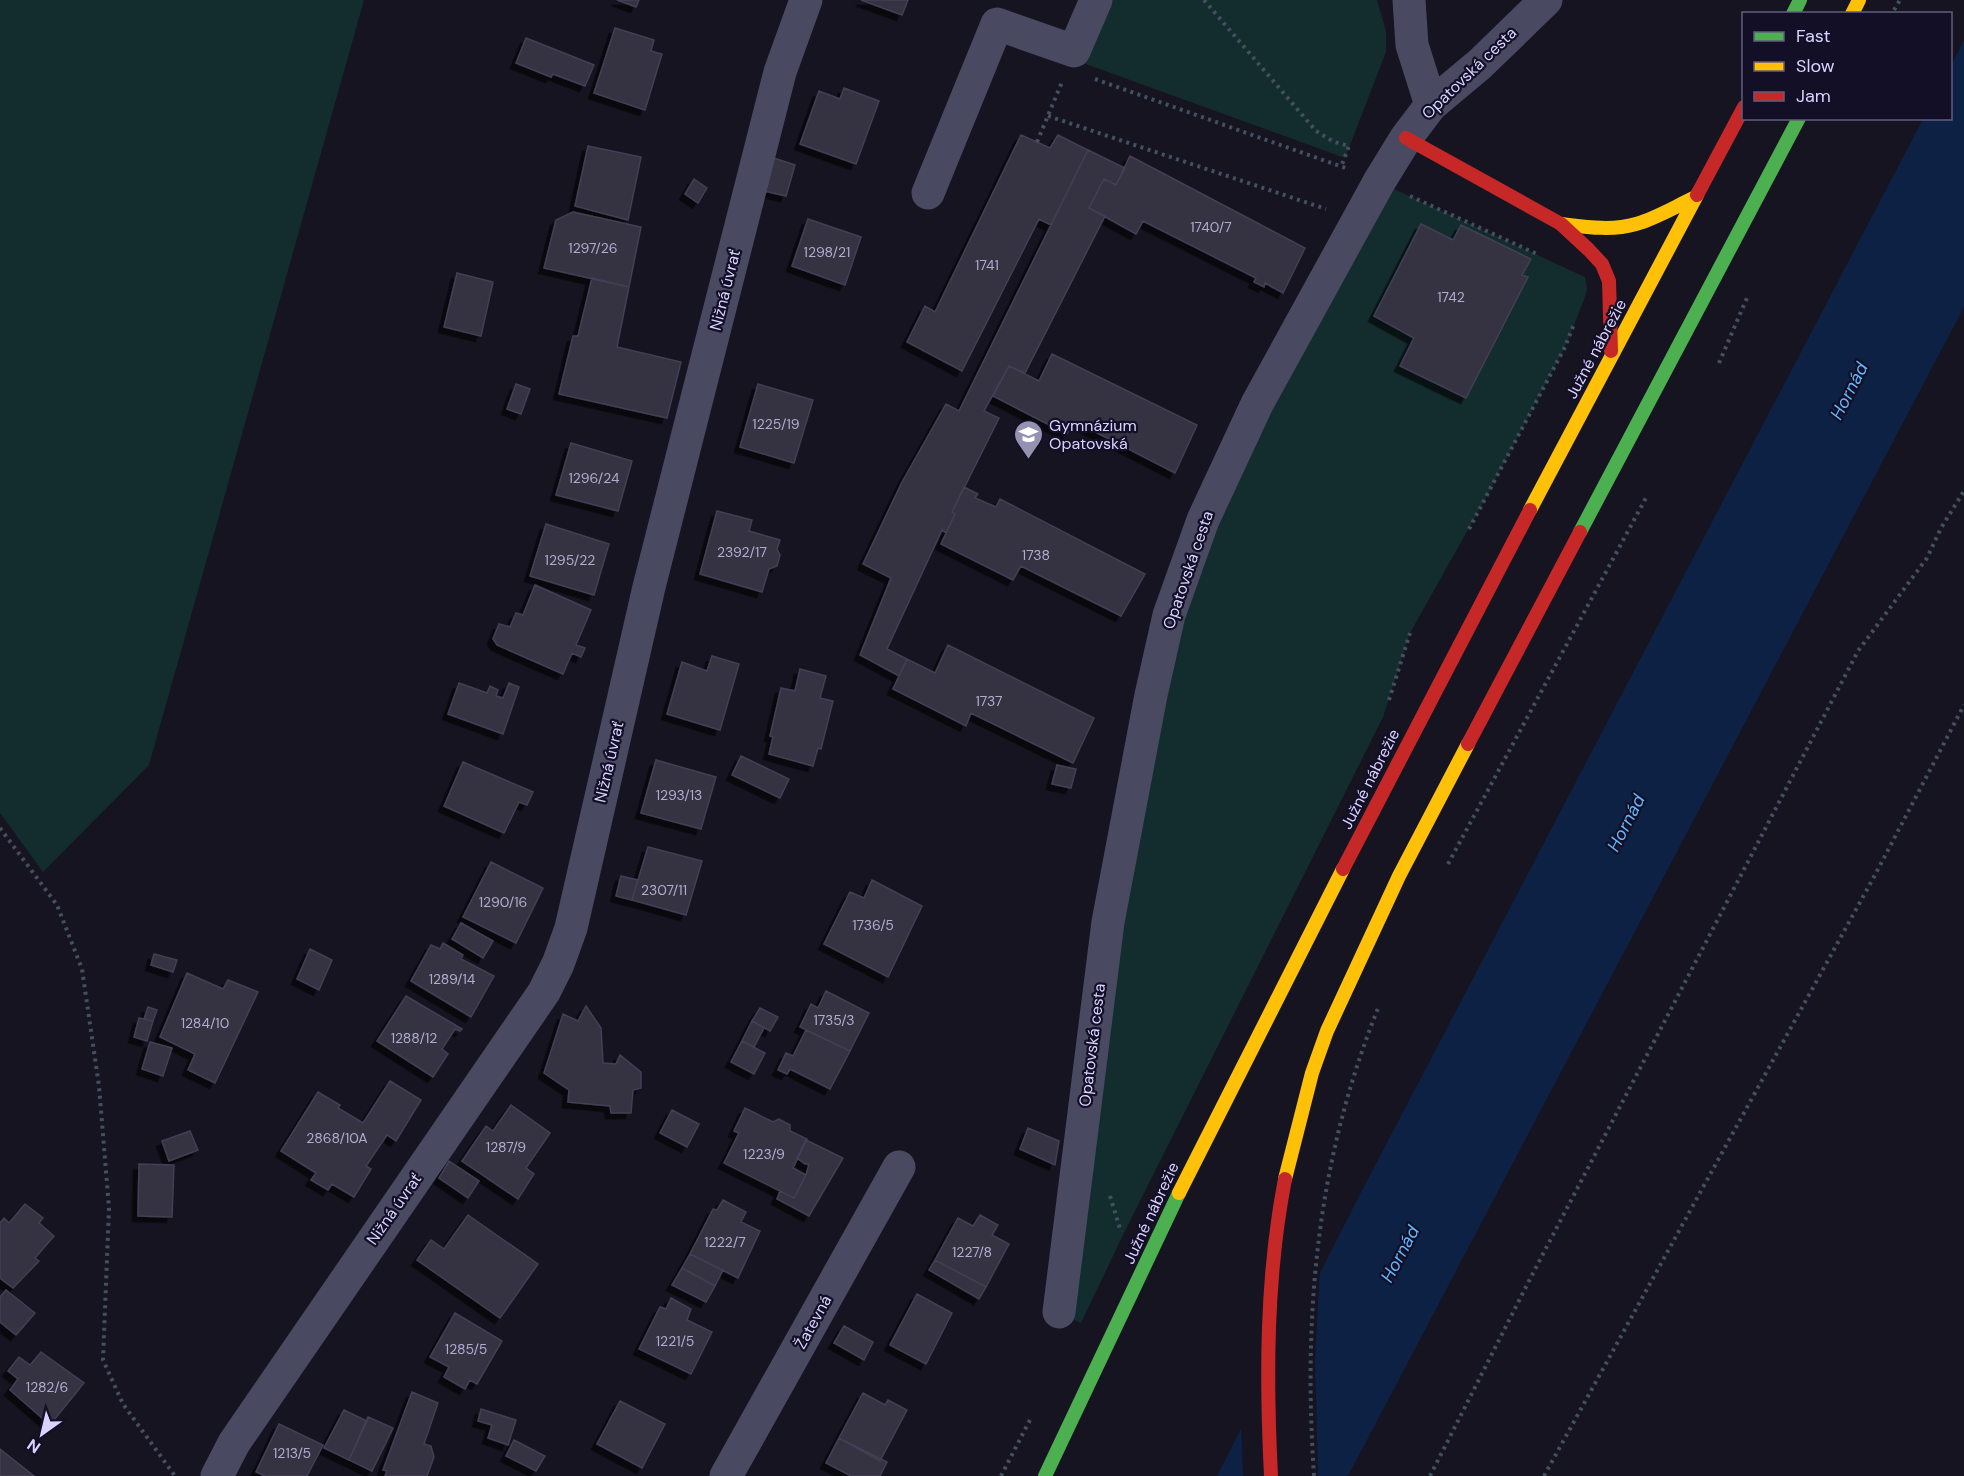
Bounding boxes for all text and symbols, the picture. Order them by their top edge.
legend [1742,12,1952,120]
street label: Opatovská cesta [1417,22,1521,124]
text: Fast [1796,24,1831,48]
text: Slow [1796,54,1835,78]
text: Jam [1796,84,1831,108]
house number: 1740/7 [1190,218,1232,236]
house number: 1297/26 [568,239,618,257]
house number: 1298/21 [804,243,850,261]
street label: Nižná úvrať [705,247,745,333]
house number: 1741 [975,256,999,274]
house number: 1742 [1437,288,1465,306]
street label: Južné nábrežie [1561,296,1631,402]
water label: Hornád [1824,358,1874,424]
house number: 1225/19 [752,415,800,433]
place label: Gymnázium Opatovská [1049,415,1137,454]
school or university icon: Gymnázium Opatovská [1012,418,1044,460]
house number: 1296/24 [568,469,620,487]
street label: Opatovská cesta [1158,508,1218,632]
house number: 2392/17 [717,543,767,561]
house number: 1738 [1022,546,1050,564]
house number: 1295/22 [545,551,595,569]
house number: 1737 [976,692,1003,710]
street label: Nižná úvrať [589,719,629,805]
street label: Južné nábrežie [1336,725,1404,833]
house number: 1293/13 [656,786,702,804]
water label: Hornád [1601,790,1651,856]
house number: 2307/11 [641,881,687,899]
house number: 1290/16 [479,893,527,911]
house number: 1736/5 [852,916,894,934]
house number: 1289/14 [429,970,476,988]
street label: Opatovská cesta [1074,982,1110,1108]
house number: 1735/3 [813,1011,855,1029]
house number: 1284/10 [181,1014,229,1032]
house number: 1288/12 [391,1029,437,1047]
house number: 2868/10A [306,1129,368,1147]
house number: 1287/9 [486,1138,526,1156]
house number: 1223/9 [743,1145,785,1163]
street label: Južné nábrežie [1118,1159,1184,1267]
street label: Nižná úvrať [362,1169,426,1249]
water label: Hornád [1375,1221,1425,1287]
house number: 1222/7 [704,1233,746,1251]
house number: 1227/8 [952,1243,992,1261]
street label: Žatevná [790,1291,836,1353]
house number: 1221/5 [656,1332,694,1350]
house number: 1285/5 [445,1340,487,1358]
house number: 1282/6 [26,1378,68,1396]
north arrow [12,1404,72,1464]
text: N [23,1434,45,1458]
house number: 1213/5 [273,1444,311,1462]

